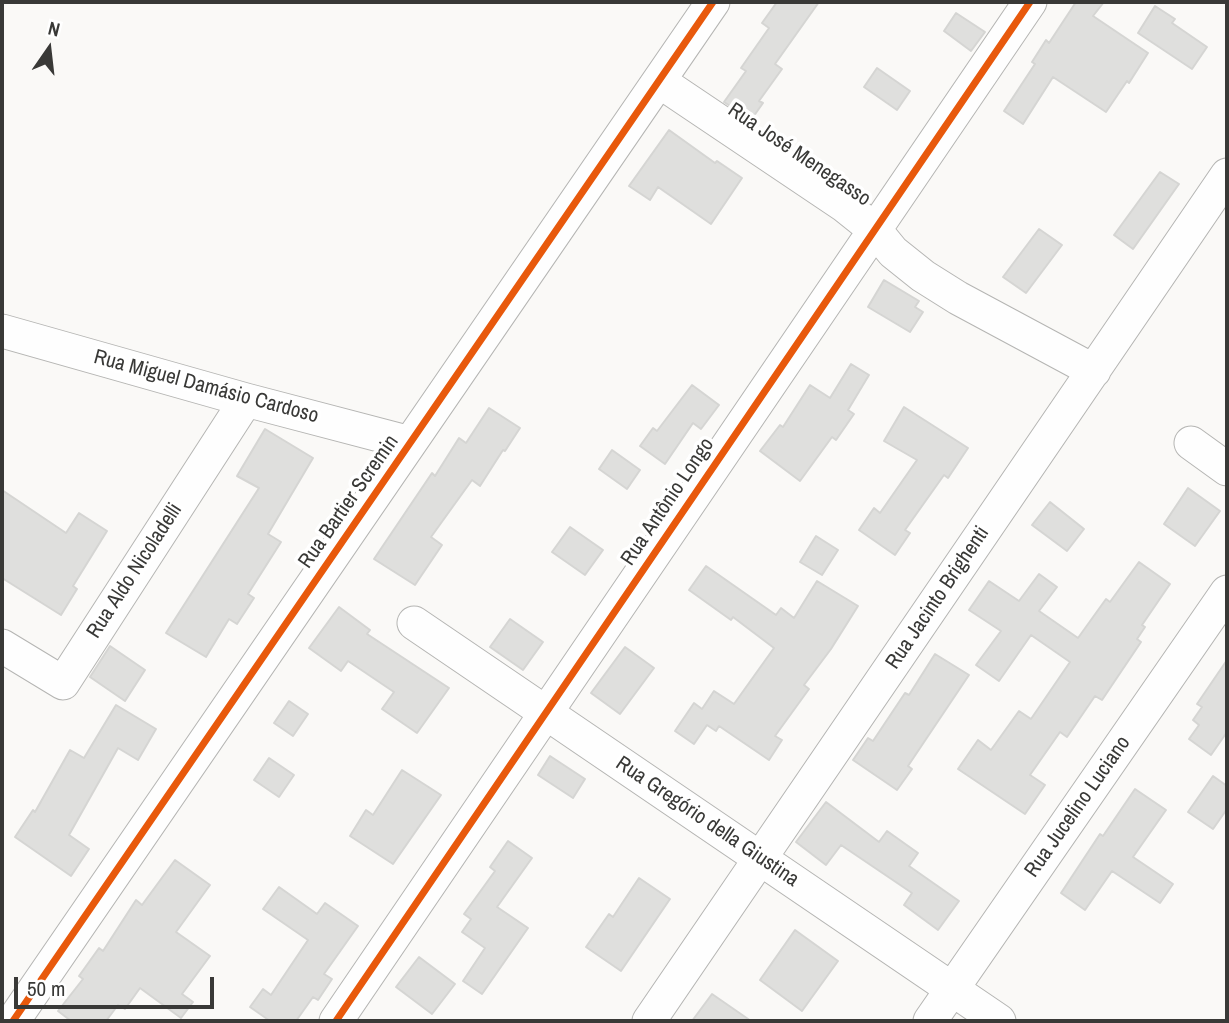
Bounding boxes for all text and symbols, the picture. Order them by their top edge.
north arrow [14,14,84,84]
text: N [45,15,63,43]
street label: Rua José Menegasso [723,98,875,212]
street label: Rua Miguel Damásio Cardoso [91,345,321,429]
street label: Rua Bartier Scremin [294,430,404,574]
street label: Rua Antônio Longo [616,433,720,571]
street label: Rua Aldo Nicoladelli [82,499,188,643]
street label: Rua Jacinto Brighenti [881,522,995,674]
street label: Rua Jucelino Luciano [1020,732,1136,882]
street label: Rua Gregório della Giustina [611,751,803,893]
scale bar [18,964,217,1008]
text: 50 m [27,974,65,1003]

